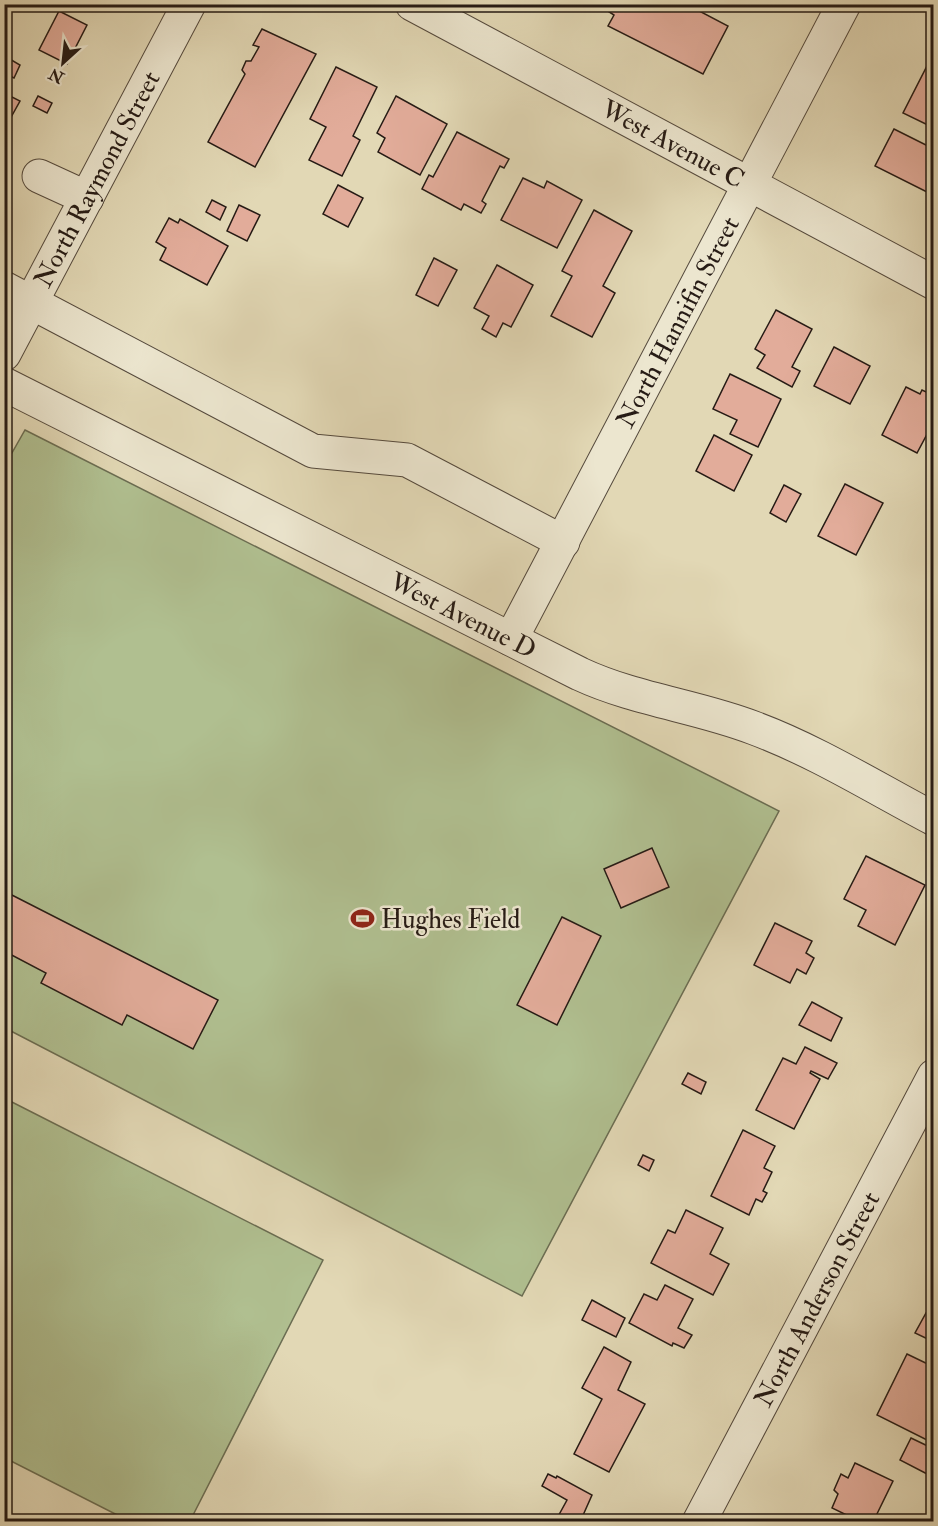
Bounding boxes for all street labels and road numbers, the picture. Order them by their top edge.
street label: North Raymond Street [27,66,167,292]
street label: West Avenue C [595,93,750,196]
street label: North Hannifin Street [610,211,747,434]
street label: West Avenue D [383,565,541,666]
street label: North Anderson Street [748,1186,887,1413]

